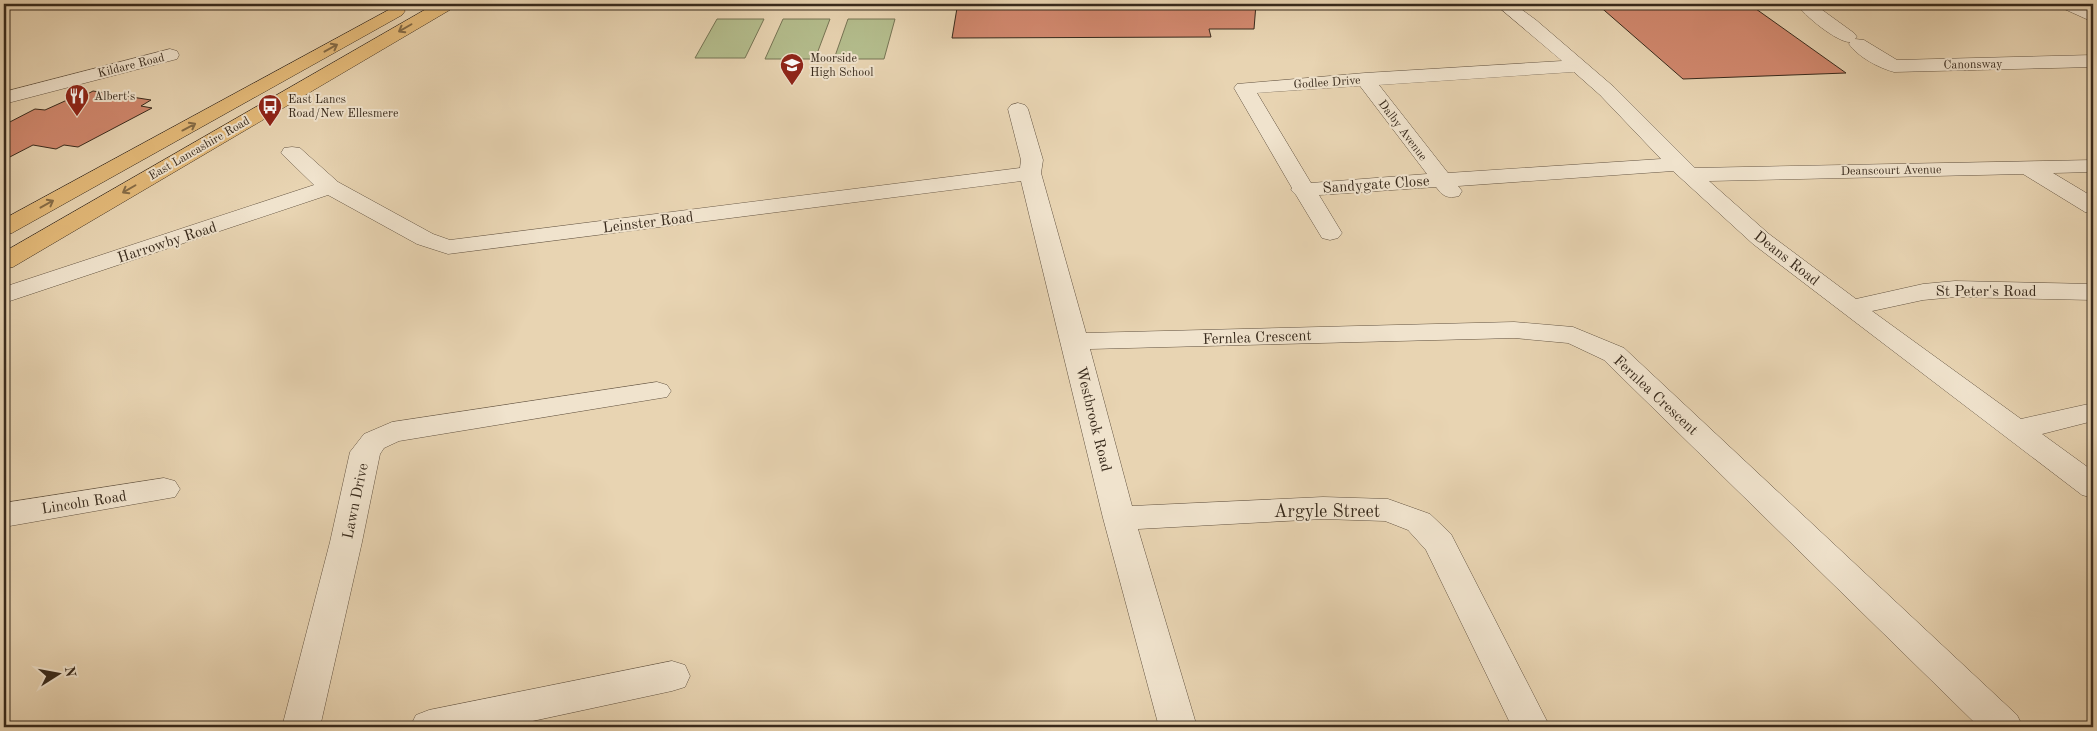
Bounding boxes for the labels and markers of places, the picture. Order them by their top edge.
school or university icon: Moorside High School [779,52,805,86]
place label: Moorside High School [810,53,873,79]
restaurant icon: Albert's [64,83,90,117]
place label: Albert's [94,91,135,103]
bus stop icon: East Lancs Road/New Ellesmere [257,93,283,127]
place label: East Lancs Road/New Ellesmere [288,94,399,120]

